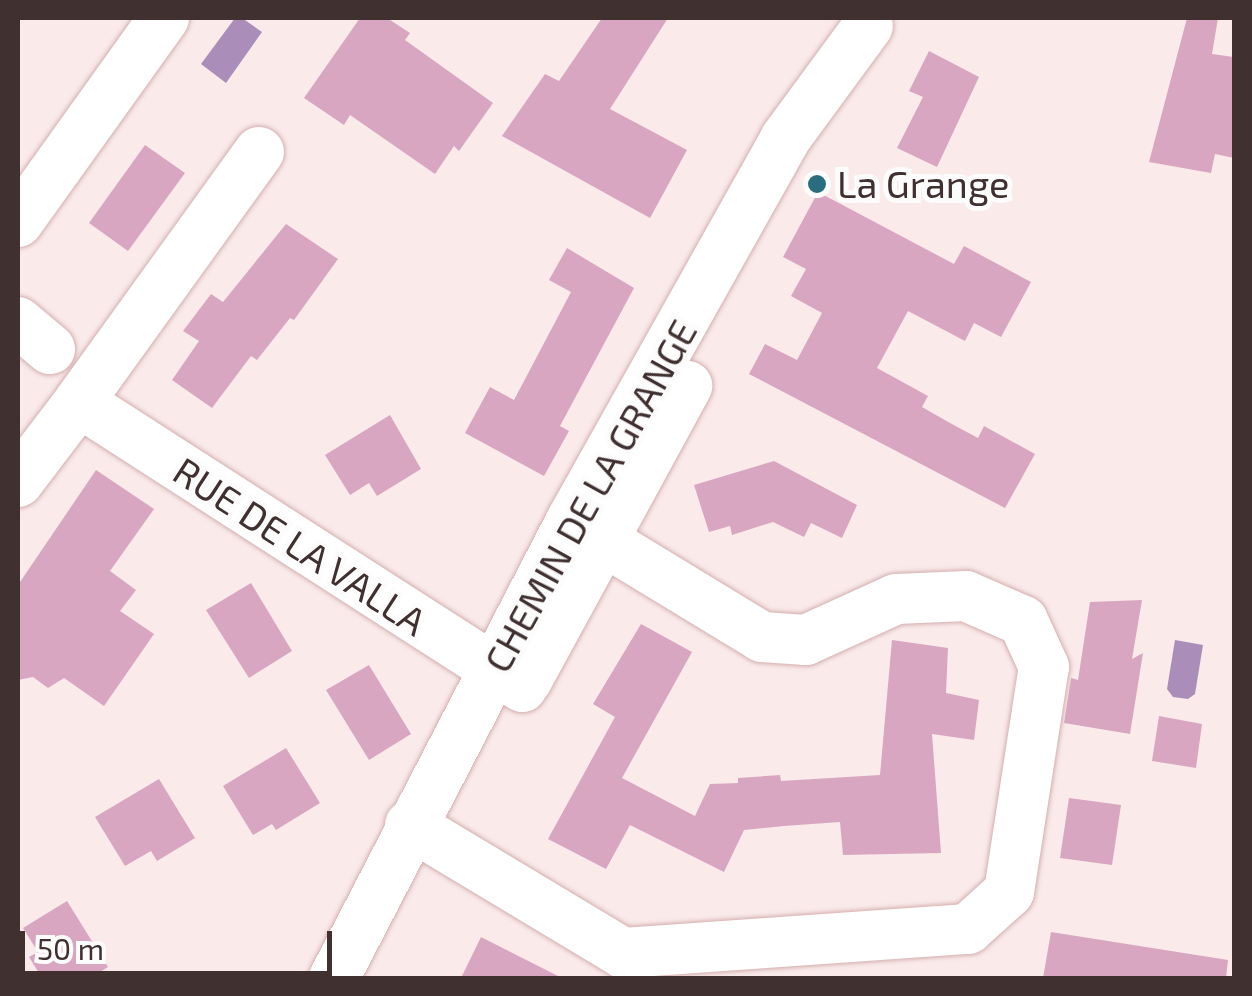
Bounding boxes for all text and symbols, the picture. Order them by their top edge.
place label: La Grange [837,161,1009,207]
marker: La Grange [806,173,828,195]
street label: CHEMIN DE LA GRANGE [474,312,706,680]
street label: RUE DE LA VALLA [165,447,435,645]
scale bar [25,911,338,973]
text: 50 m [37,930,104,966]

